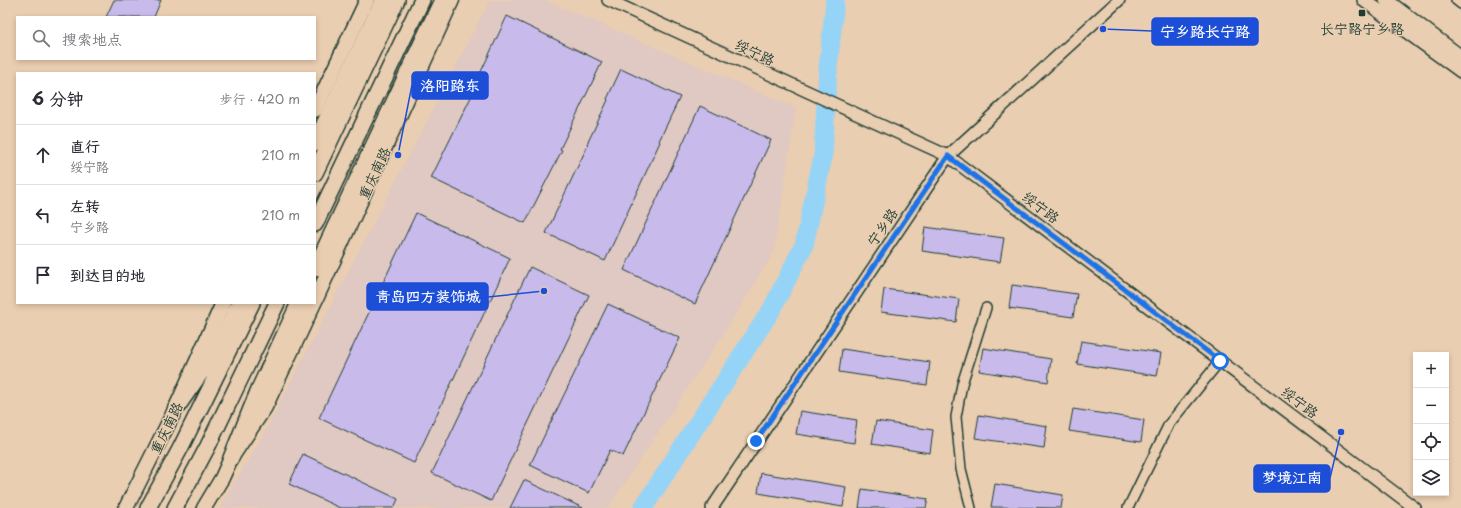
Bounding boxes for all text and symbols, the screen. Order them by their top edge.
marker: 长宁路宁乡路 [1357,8,1367,18]
search box [16,16,316,60]
callout: 宁乡路长宁路 [1152,18,1258,45]
place label: 长宁路宁乡路 [1320,18,1404,39]
text: 宁乡路长宁路 [1160,19,1250,42]
icon: search [30,27,52,49]
text: 搜索地点 [62,27,122,50]
street label: 绥宁路 [732,34,778,70]
callout: 洛阳路东 [412,72,488,99]
text: 洛阳路东 [420,73,480,96]
text: 6 分钟 [32,85,83,111]
text: 步行 · 420 m [220,89,300,108]
text: 直行 [70,134,100,157]
street label: 重庆南路 [353,143,395,203]
icon: ahead [32,144,54,166]
text: 210 m [261,145,300,164]
text: 绥宁路 [70,157,109,176]
street label: 绥宁路 [1018,186,1064,228]
text: 左转 [70,194,100,217]
icon: left [32,204,54,226]
street label: 宁乡路 [862,204,902,250]
text: 210 m [261,205,300,224]
text: 宁乡路 [70,217,109,236]
text: 到达目的地 [70,263,145,286]
icon: arrive [32,264,54,286]
callout: 青岛四方装饰城 [367,283,488,310]
text: 青岛四方装饰城 [375,284,481,307]
route start [1211,352,1229,370]
map controls [1413,352,1449,496]
button: + [1413,352,1449,388]
street label: 绥宁路 [1277,381,1323,423]
button: − [1413,388,1449,424]
street label: 重庆南路 [144,398,188,458]
button: locate [1413,424,1449,460]
route end [747,432,765,450]
button: layers [1413,460,1449,496]
callout: 梦境江南 [1254,465,1330,492]
text: 梦境江南 [1262,465,1322,488]

